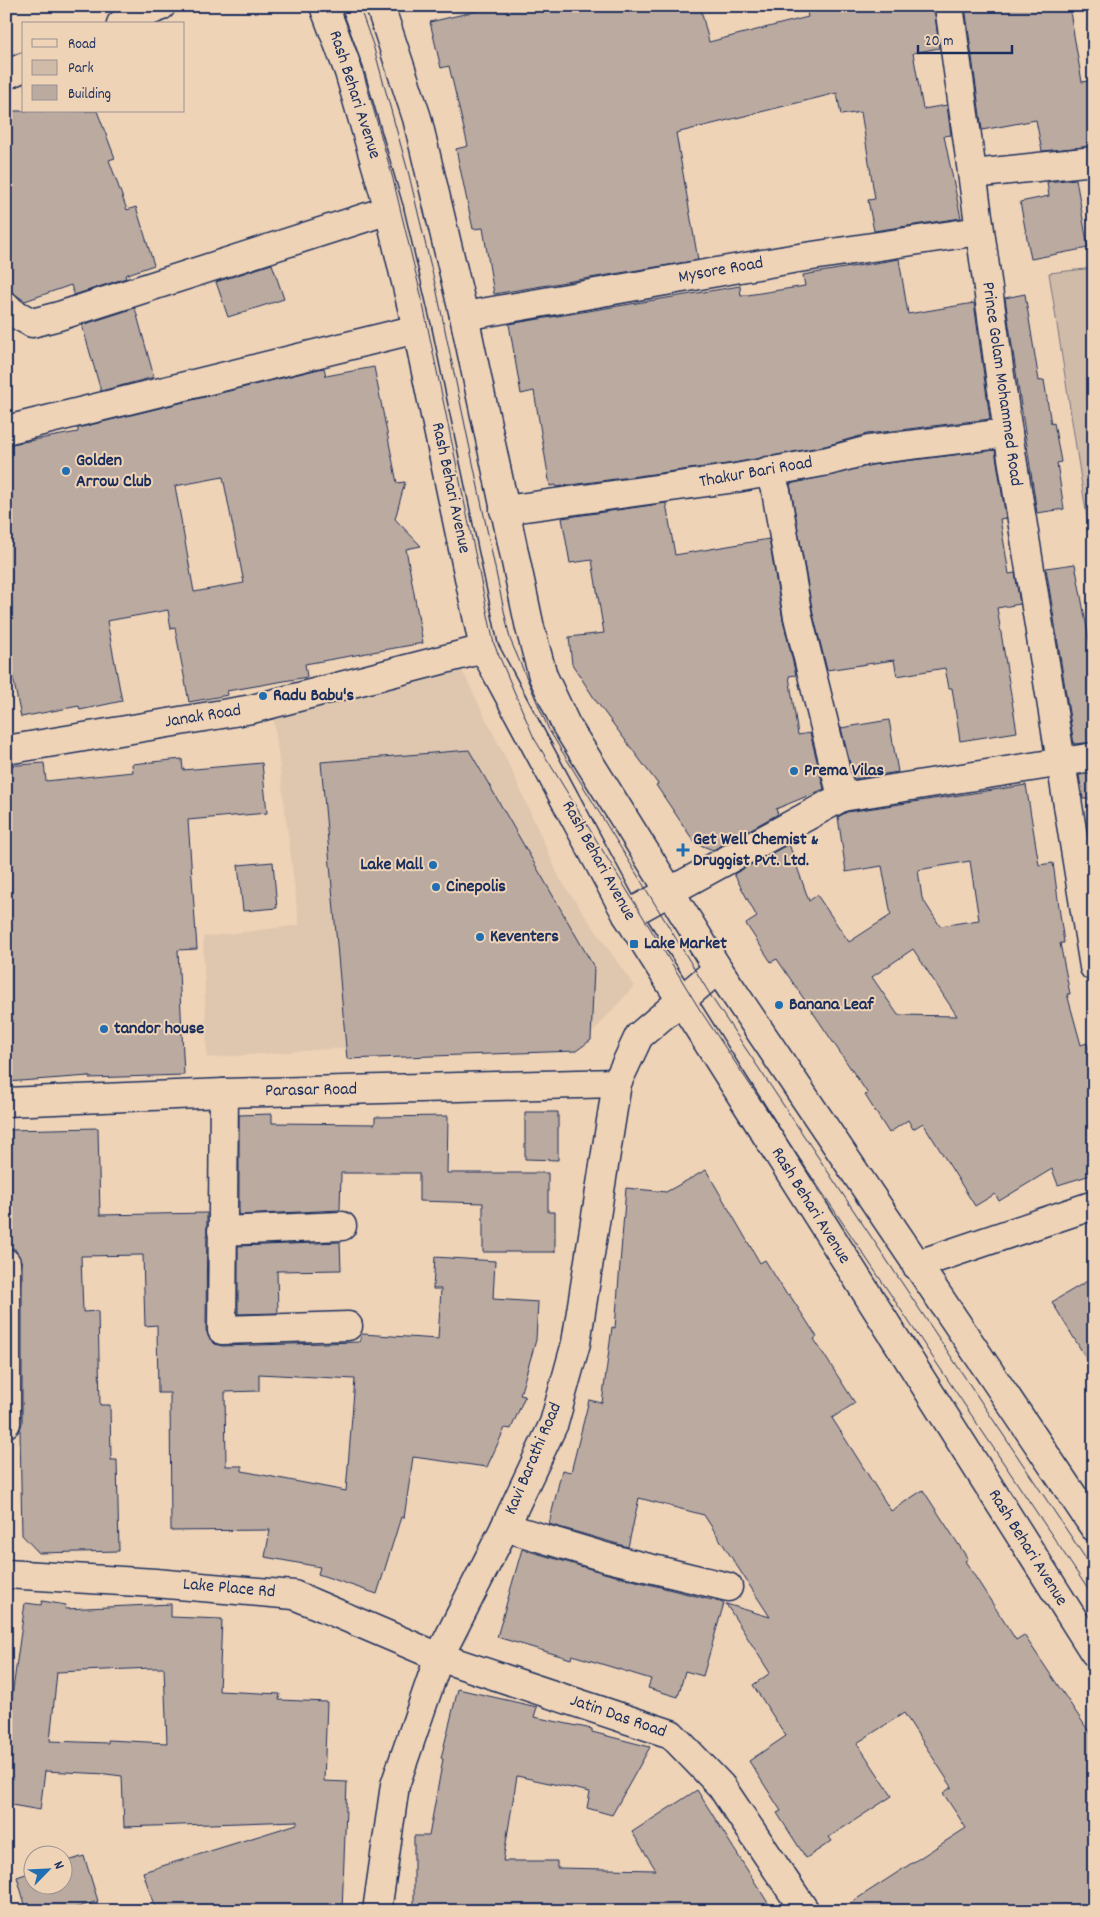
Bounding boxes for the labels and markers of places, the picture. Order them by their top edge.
place label: Golden Arrow Club [76,449,152,495]
marker: Golden Arrow Club [60,465,72,477]
place label: Radu Babu's [273,684,355,709]
marker: Radu Babu's [257,690,269,702]
place label: Prema Vilas [804,759,884,784]
marker: Prema Vilas [788,765,800,777]
place label: Get Well Chemist & Druggist Pvt. Ltd. [693,828,819,874]
marker: Get Well Chemist & Druggist Pvt. Ltd. [677,844,689,856]
place label: Lake Mall [360,853,424,878]
marker: Lake Mall [427,859,439,871]
place label: Cinepolis [446,875,506,900]
marker: Cinepolis [430,881,442,893]
place label: Keventers [490,925,559,950]
marker: Keventers [474,931,486,943]
place label: Lake Market [644,932,727,957]
marker: Lake Market [628,938,640,950]
place label: Banana Leaf [789,993,875,1018]
marker: Banana Leaf [773,999,785,1011]
place label: tandor house [114,1017,204,1042]
marker: tandor house [98,1023,110,1035]

